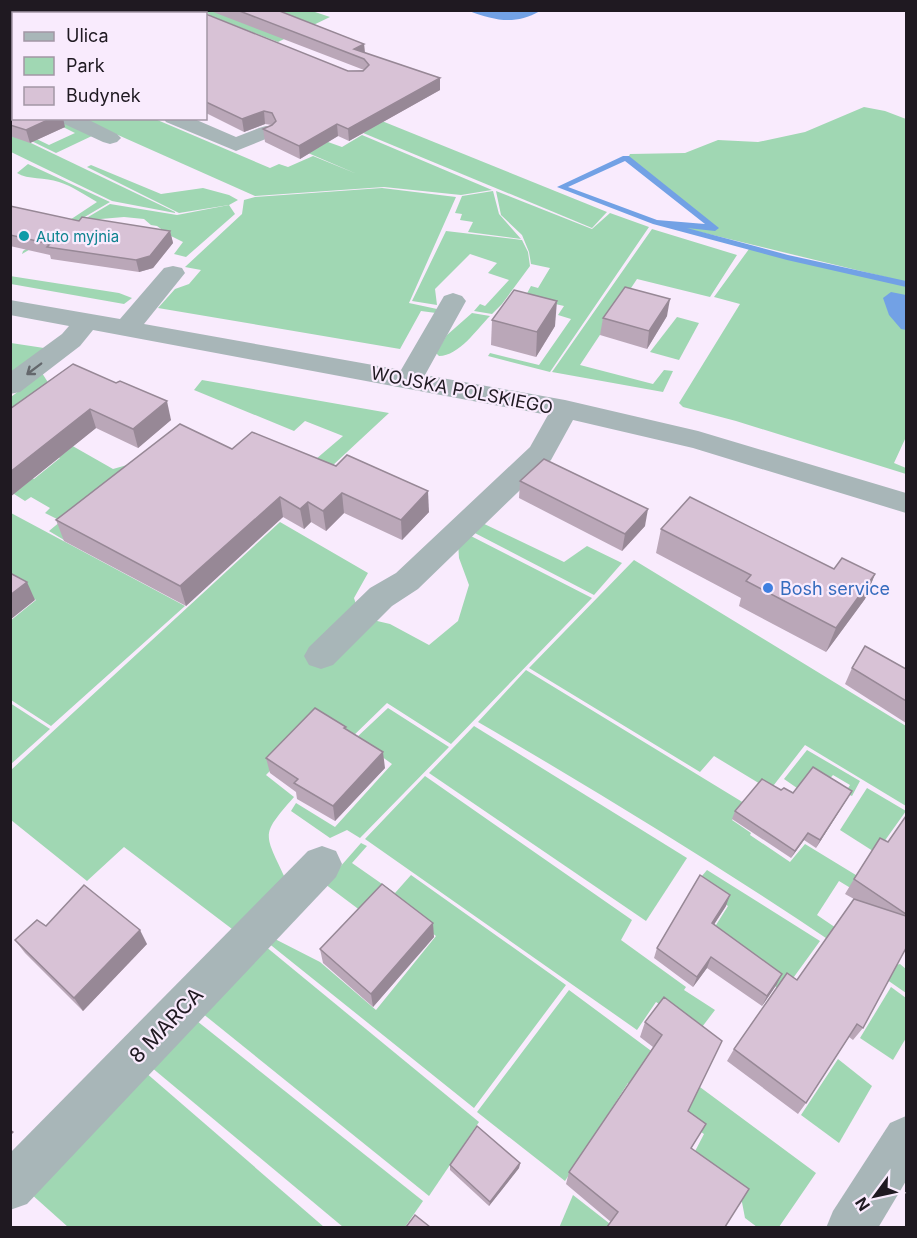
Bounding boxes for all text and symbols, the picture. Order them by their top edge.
legend [12,12,207,120]
text: Ulica [66,25,109,46]
text: Park [66,55,105,76]
text: Budynek [66,85,141,106]
place label: Auto myjnia [36,227,119,246]
marker: Auto myjnia [17,229,31,243]
one-way arrow [26,362,42,375]
street label: WOJSKA POLSKIEGO [369,362,555,418]
place label: Bosh service [780,578,890,599]
marker: Bosh service [761,581,775,595]
street label: 8 MARCA [124,982,208,1068]
north arrow [845,1166,905,1226]
text: N [851,1194,874,1215]

